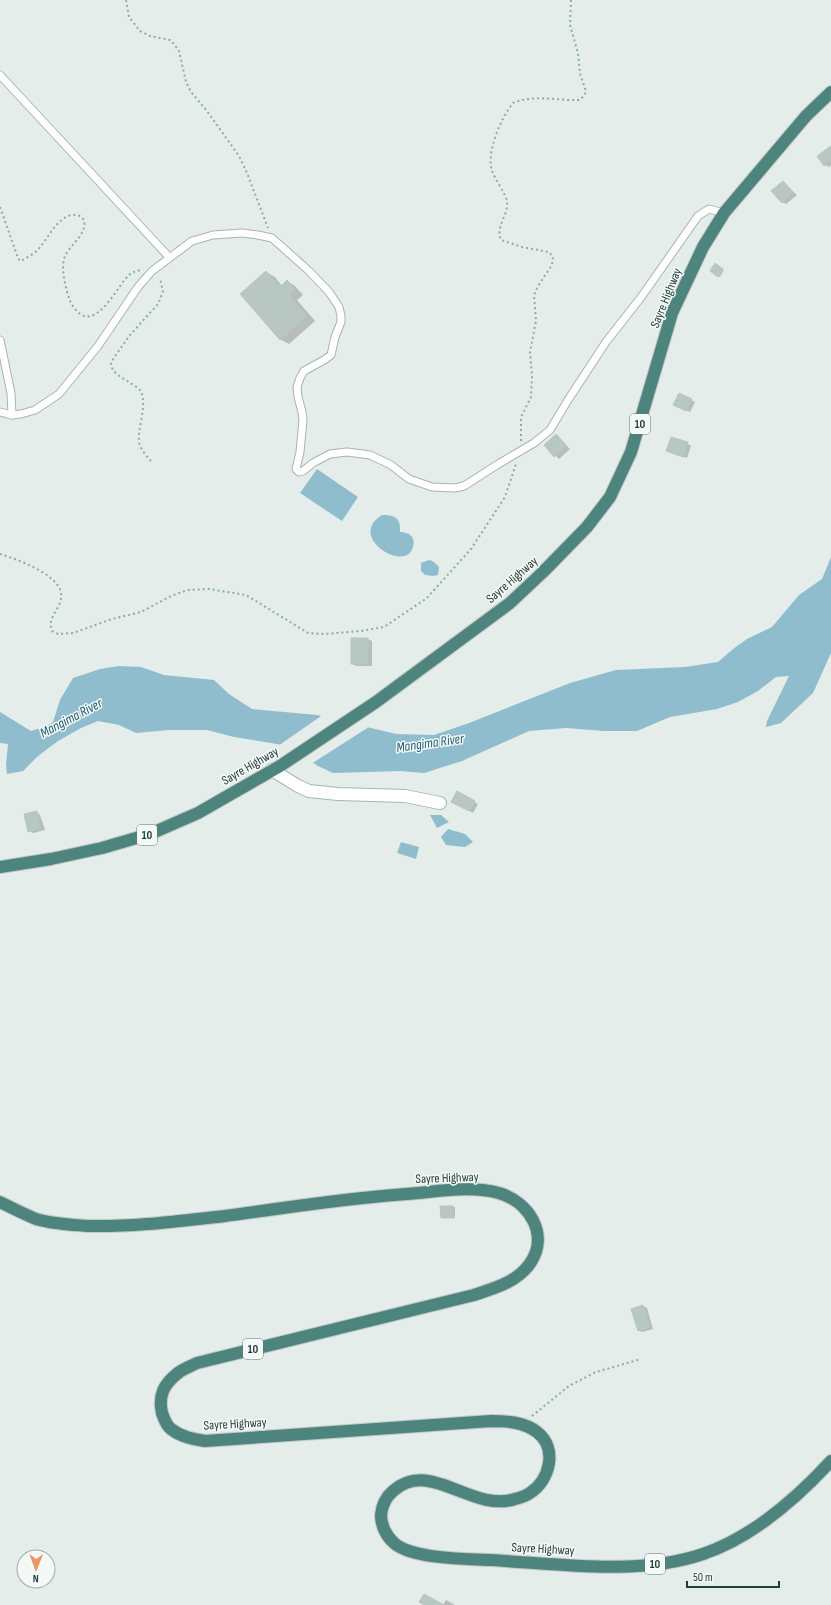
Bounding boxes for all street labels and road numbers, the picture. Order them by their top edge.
street label: Sayre Highway [647,266,685,330]
road number: 10 [630,414,650,434]
street label: Sayre Highway [483,553,541,607]
street label: Sayre Highway [219,743,281,789]
road number: 10 [137,825,157,845]
street label: Sayre Highway [415,1169,479,1187]
road number: 10 [243,1339,263,1359]
street label: Sayre Highway [203,1414,267,1434]
street label: Sayre Highway [511,1539,575,1559]
road number: 10 [645,1554,665,1574]

